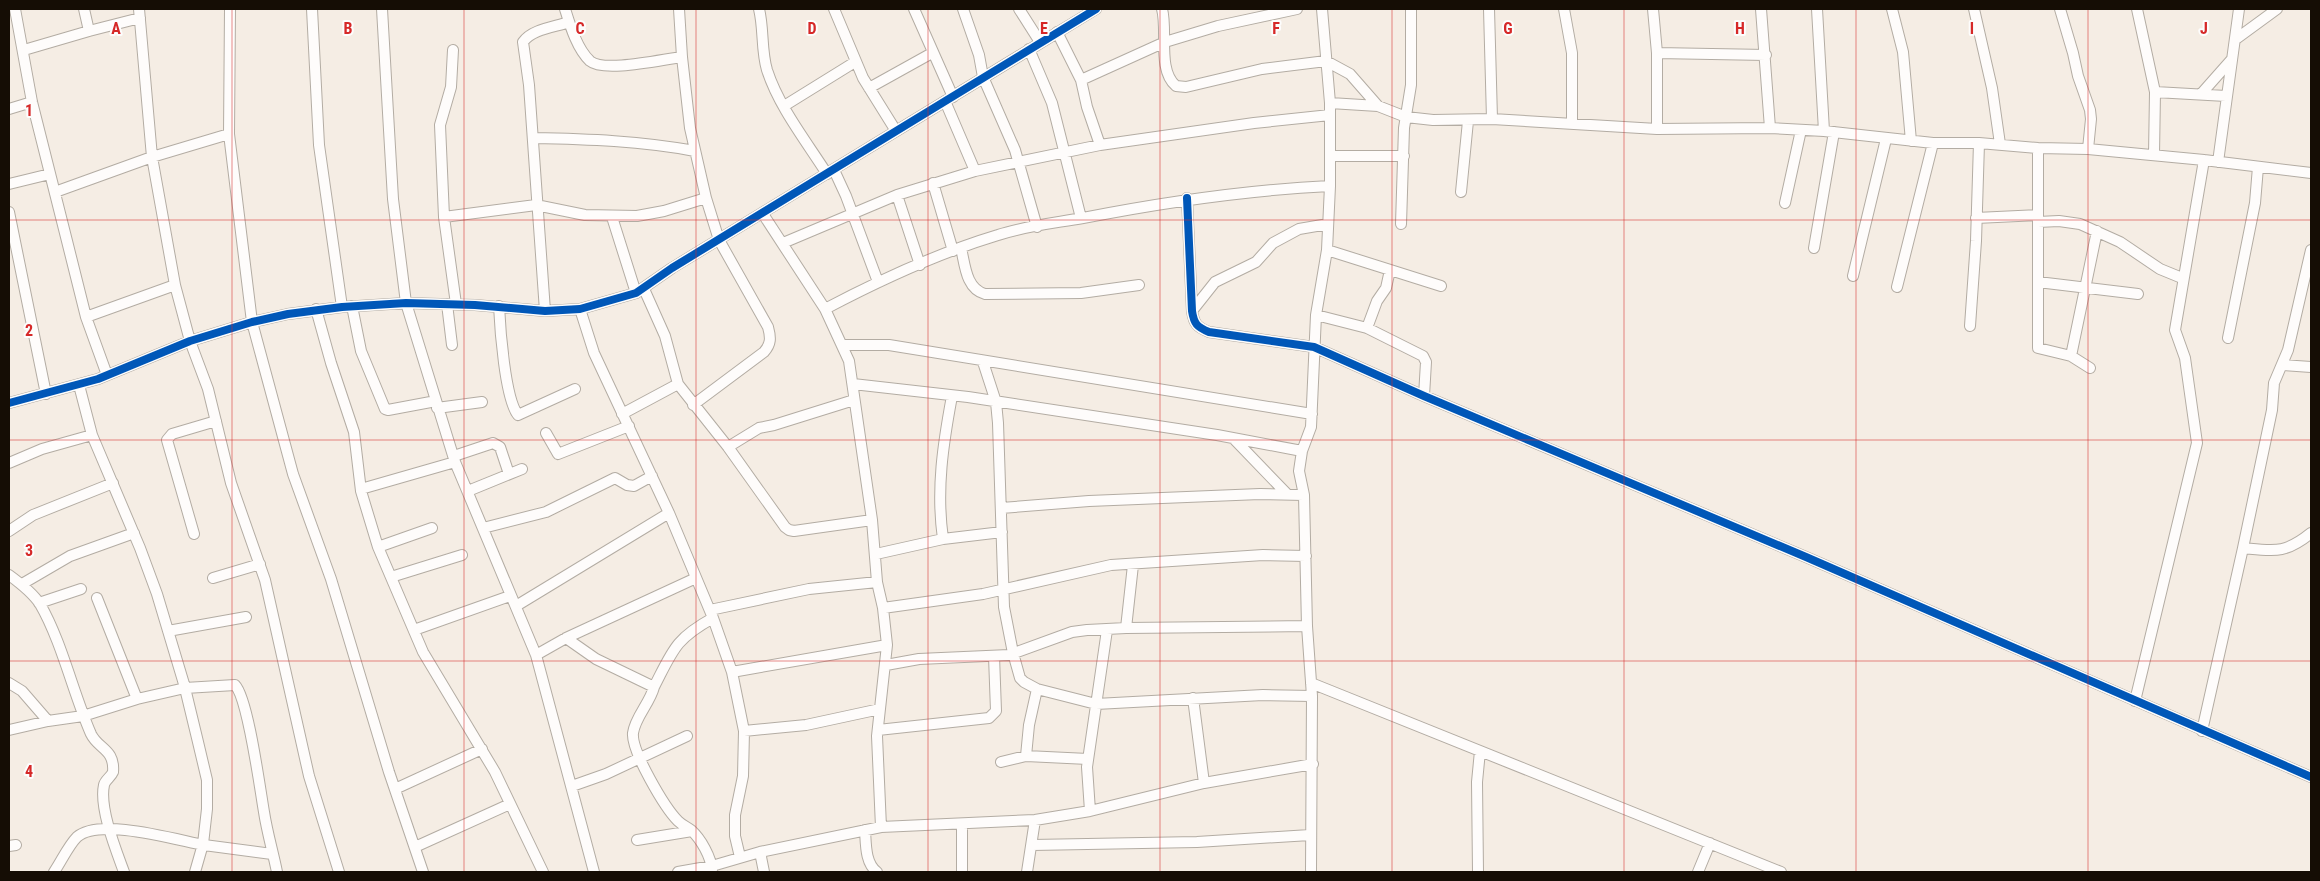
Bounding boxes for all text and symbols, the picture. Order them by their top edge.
text: A [111,19,121,38]
text: B [344,19,353,38]
text: C [575,19,585,38]
text: D [807,19,817,38]
text: E [1040,19,1048,38]
text: F [1272,19,1280,38]
text: G [1503,19,1513,38]
text: H [1735,19,1745,38]
text: I [1970,19,1974,38]
text: J [2200,19,2208,38]
text: 1 [25,101,33,120]
text: 2 [25,321,33,340]
text: 3 [25,541,33,560]
text: 4 [25,762,33,781]

